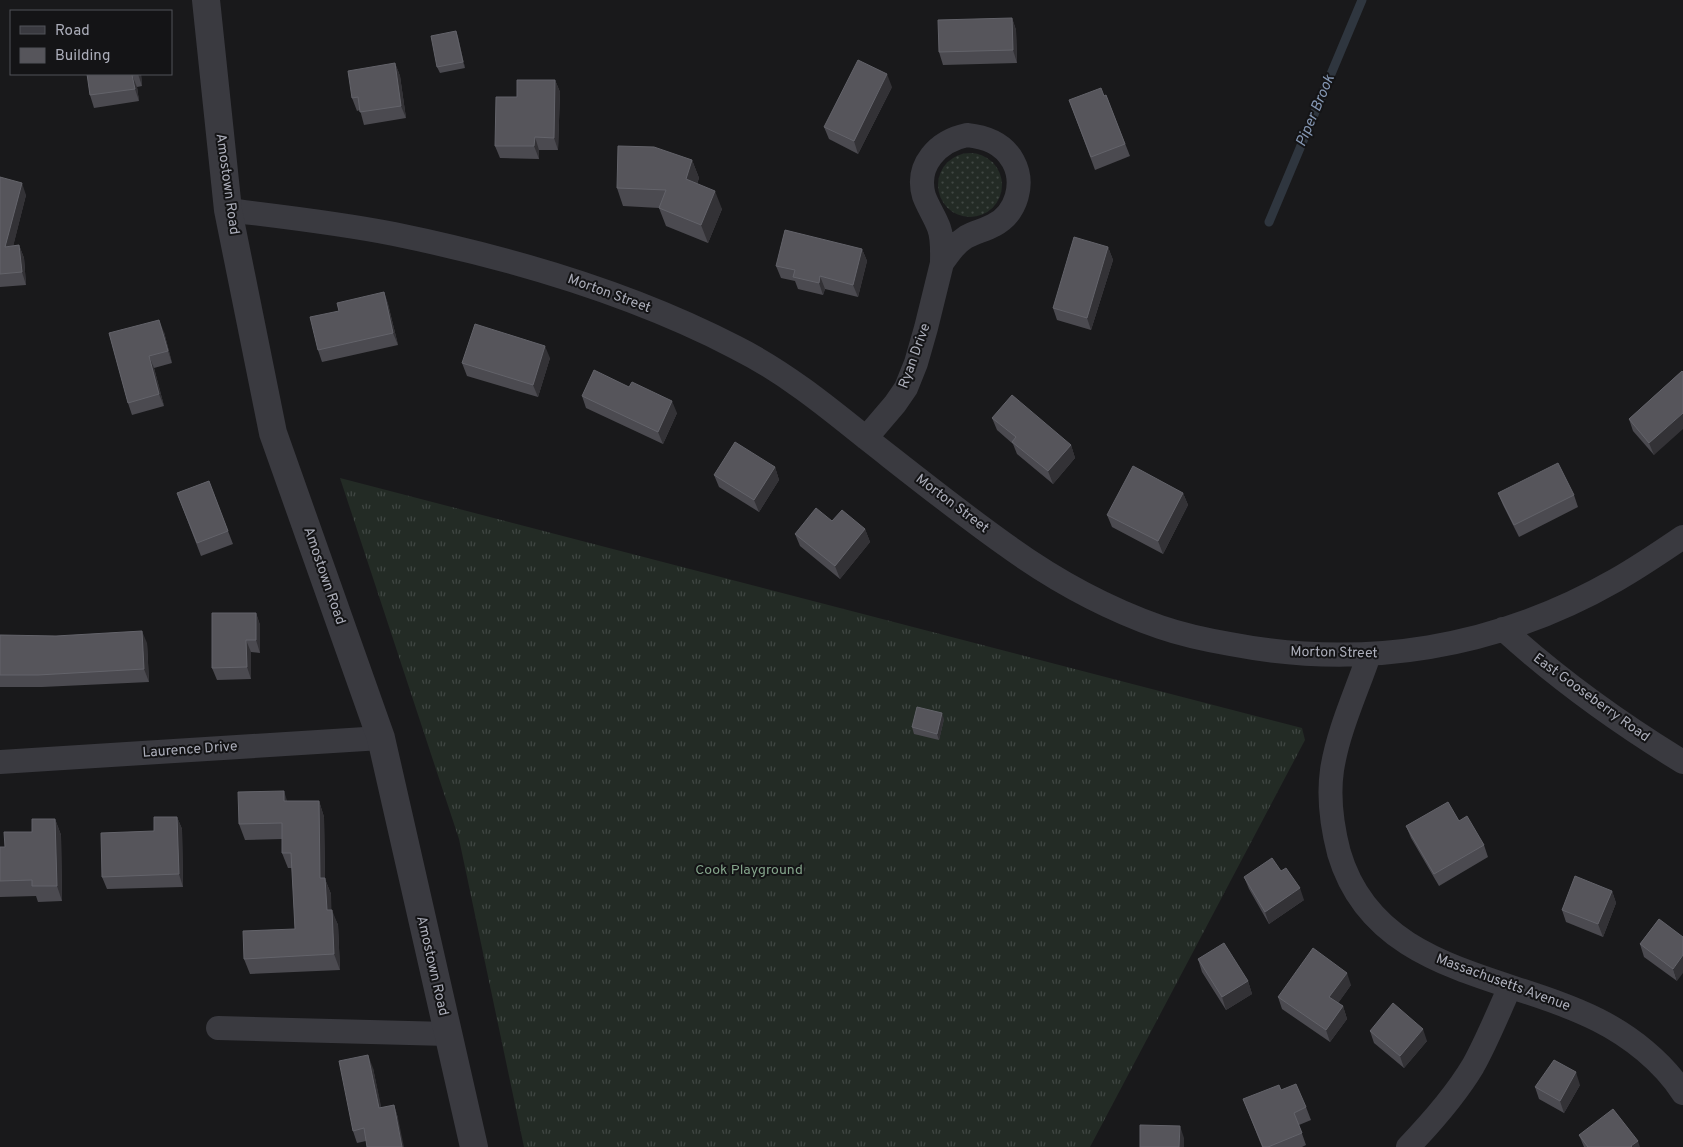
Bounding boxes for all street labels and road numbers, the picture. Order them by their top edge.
street label: Amostown Road [211,132,243,236]
street label: Morton Street [565,271,653,317]
street label: Ryan Drive [895,321,935,391]
street label: Morton Street [912,471,992,537]
street label: Amostown Road [299,525,349,627]
street label: Morton Street [1290,644,1378,662]
street label: East Gooseberry Road [1529,650,1653,746]
street label: Laurence Drive [142,738,238,762]
street label: Amostown Road [412,914,452,1018]
street label: Massachusetts Avenue [1434,951,1572,1015]

